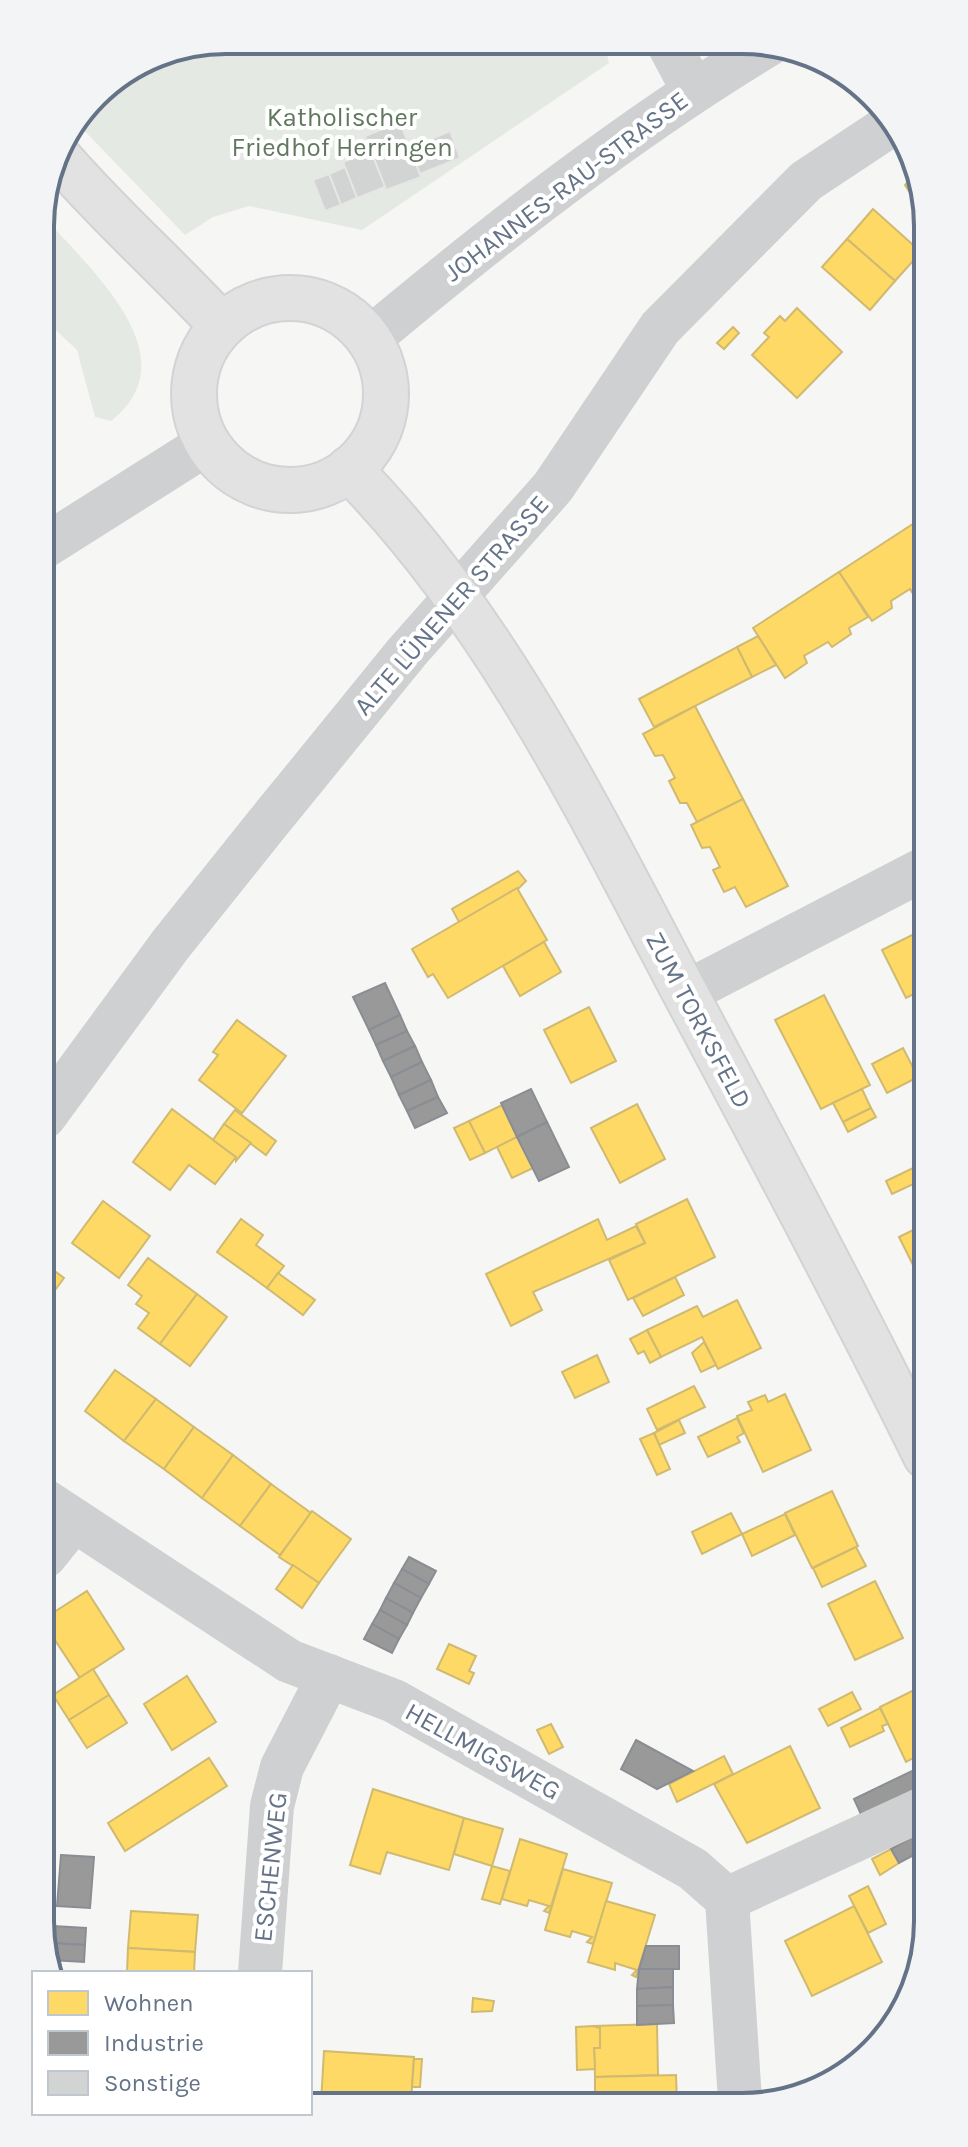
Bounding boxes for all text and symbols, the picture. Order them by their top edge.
street label: JOHANNES-RAU-STRASSE [438,85,694,288]
park label: Katholischer Friedhof Herringen [231,102,453,163]
street label: ALTE LÜNENER STRASSE [347,489,555,722]
street label: ZUM TORKSFELD [639,927,758,1114]
street label: HELLMIGSWEG [400,1696,566,1807]
street label: ESCHENWEG [247,1791,294,1944]
legend [32,1971,312,2115]
text: Wohnen [104,1989,194,2017]
text: Industrie [104,2029,204,2057]
text: Sonstige [104,2069,201,2097]

